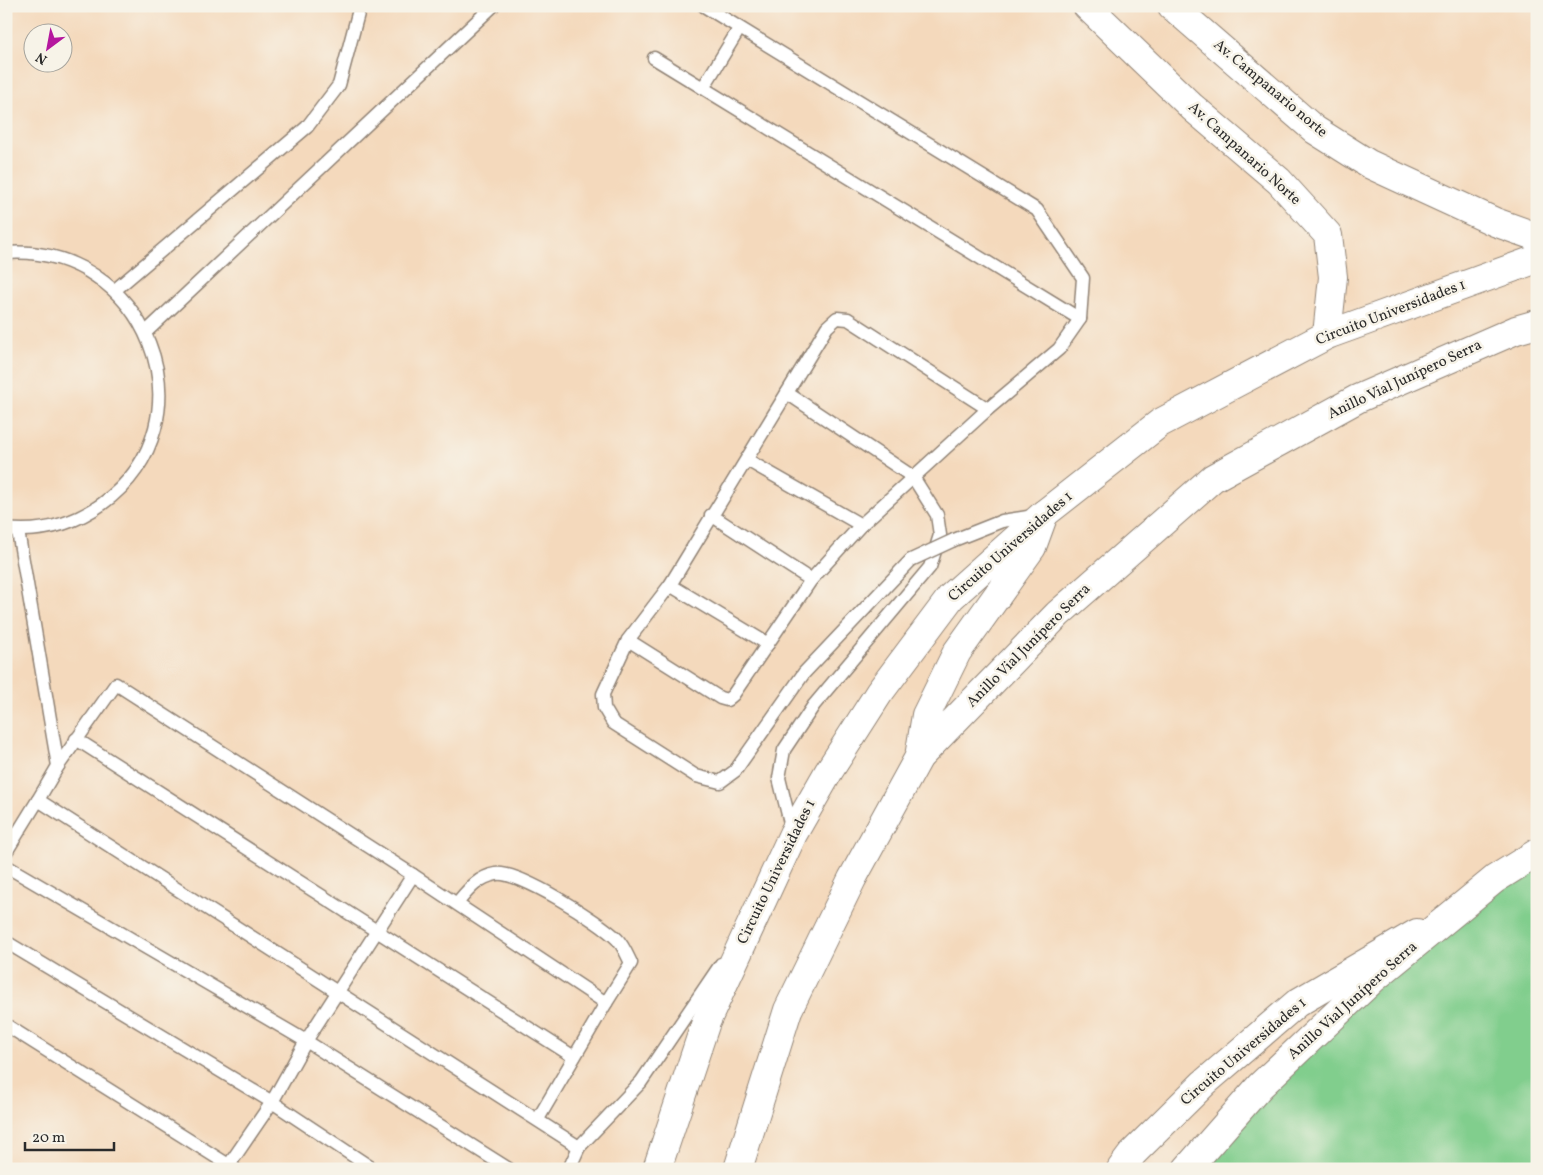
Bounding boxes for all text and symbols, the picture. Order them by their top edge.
north arrow [22,22,72,72]
street label: Av. Campanario norte [1208,35,1332,143]
text: N [33,47,51,69]
street label: Av. Campanario Norte [1183,98,1305,210]
street label: Circuito Universidades 1 [1313,275,1469,351]
street label: Anillo Vial Junípero Serra [1325,335,1485,425]
street label: Circuito Universidades 1 [944,487,1078,607]
street label: Anillo Vial Junípero Serra [962,579,1096,713]
street label: Circuito Universidades 1 [733,796,821,948]
street label: Anillo Vial Junípero Serra [1284,937,1422,1065]
street label: Circuito Universidades 1 [1176,993,1312,1111]
scale bar [25,1120,114,1152]
text: 20 m [32,1128,65,1149]

